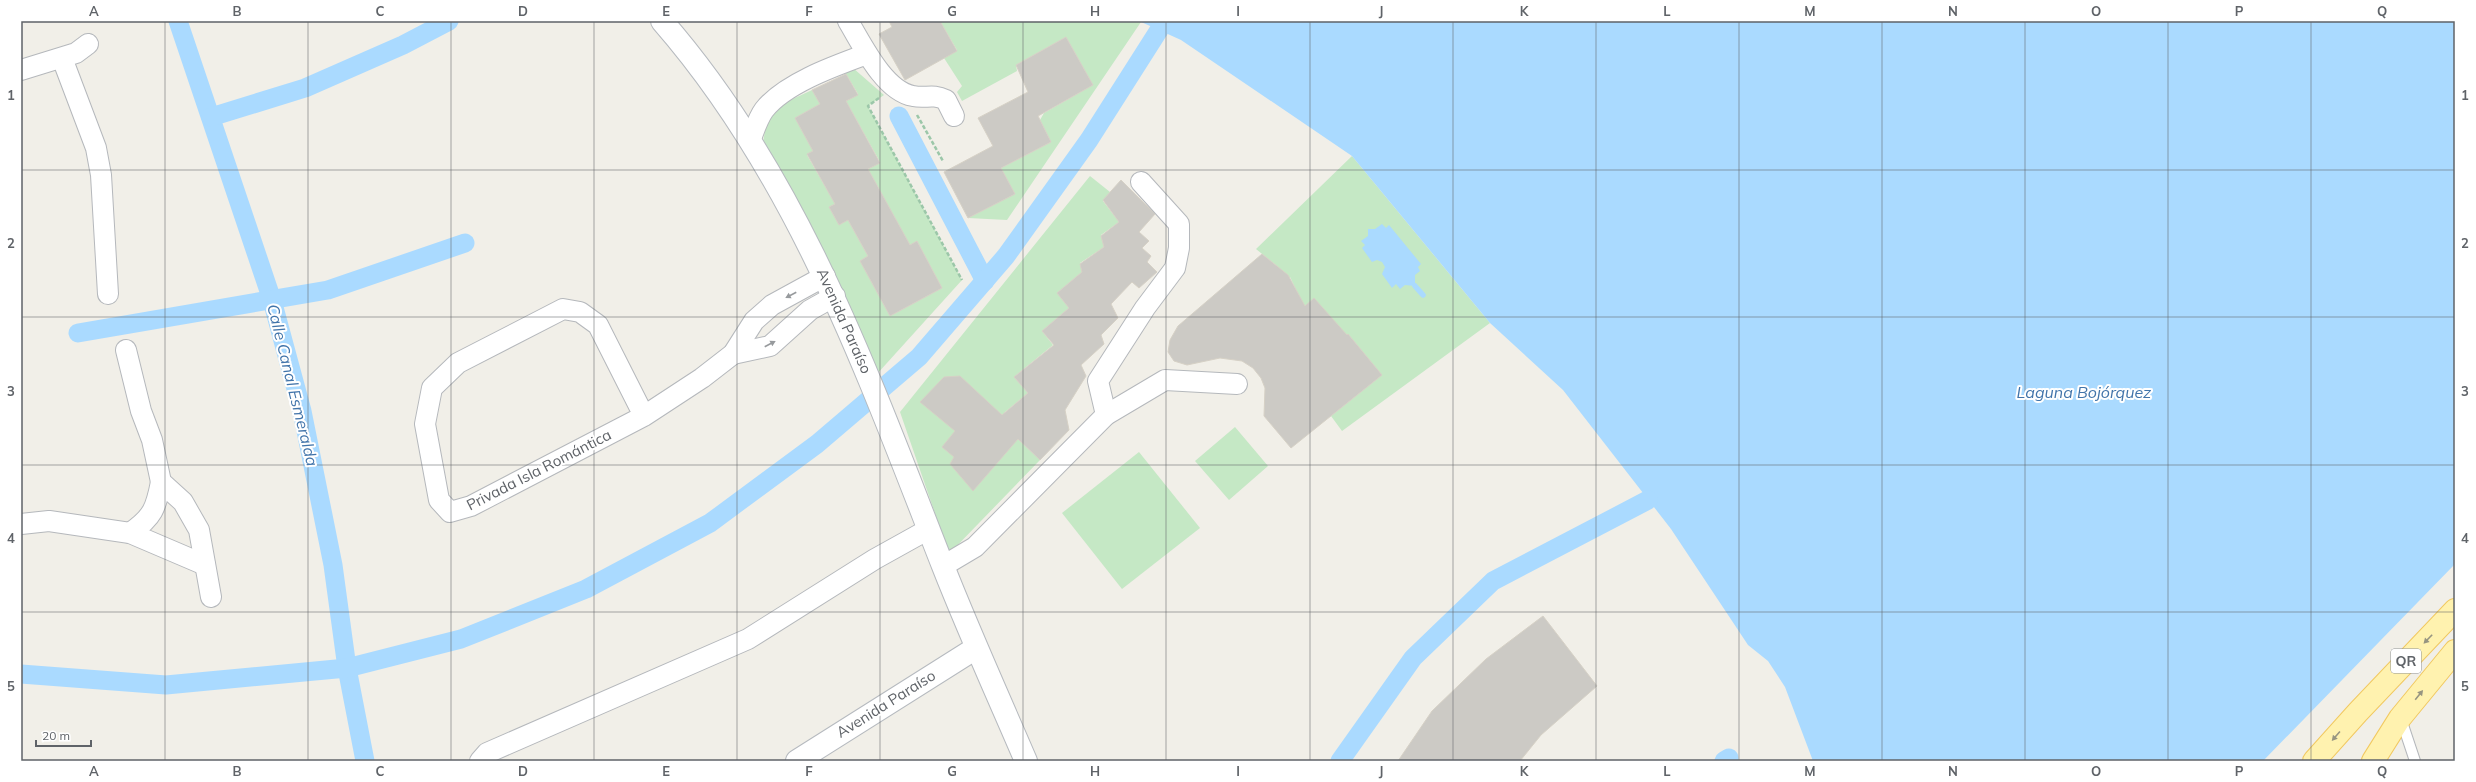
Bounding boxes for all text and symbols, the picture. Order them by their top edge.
text: A [89,3,99,19]
text: B [233,3,242,19]
text: C [376,3,385,19]
text: D [518,3,528,19]
text: E [662,3,670,19]
text: F [805,3,813,19]
text: G [947,3,957,19]
text: H [1090,3,1100,19]
text: I [1236,3,1240,19]
text: J [1379,3,1383,19]
text: K [1520,3,1530,19]
text: L [1663,3,1671,19]
text: M [1804,3,1816,19]
text: N [1948,3,1958,19]
text: O [2091,3,2101,19]
text: P [2235,3,2244,19]
text: Q [2377,3,2387,19]
text: 1 [7,87,15,103]
text: 1 [2461,87,2469,103]
text: 2 [7,235,15,251]
text: 2 [2461,235,2469,251]
street label: Avenida Paraíso [813,265,876,376]
one-way arrow [785,291,797,298]
water label: Calle Canal Esmeralda [263,302,323,468]
one-way arrow [764,341,776,347]
water label: Laguna Bojórquez [2017,382,2152,402]
text: 3 [7,383,15,399]
text: 3 [2461,383,2469,399]
street label: Privada Isla Romántica [463,425,614,514]
text: 4 [7,530,15,546]
text: 4 [2461,530,2469,546]
one-way arrow [2424,634,2433,643]
road number: QR [2391,649,2421,673]
street label: Avenida Paraíso [833,666,939,742]
text: 5 [7,678,15,694]
text: 5 [2461,678,2469,694]
one-way arrow [2415,689,2424,700]
scale bar [36,722,91,748]
text: 20 m [42,728,70,743]
one-way arrow [2332,732,2341,741]
text: A [89,763,99,779]
text: B [233,763,242,779]
text: C [376,763,385,779]
text: D [518,763,528,779]
text: E [662,763,670,779]
text: F [805,763,813,779]
text: G [947,763,957,779]
text: H [1090,763,1100,779]
text: I [1236,763,1240,779]
text: J [1379,763,1383,779]
text: K [1520,763,1530,779]
text: L [1663,763,1671,779]
text: M [1804,763,1816,779]
text: N [1948,763,1958,779]
text: O [2091,763,2101,779]
text: P [2235,763,2244,779]
text: Q [2377,763,2387,779]

